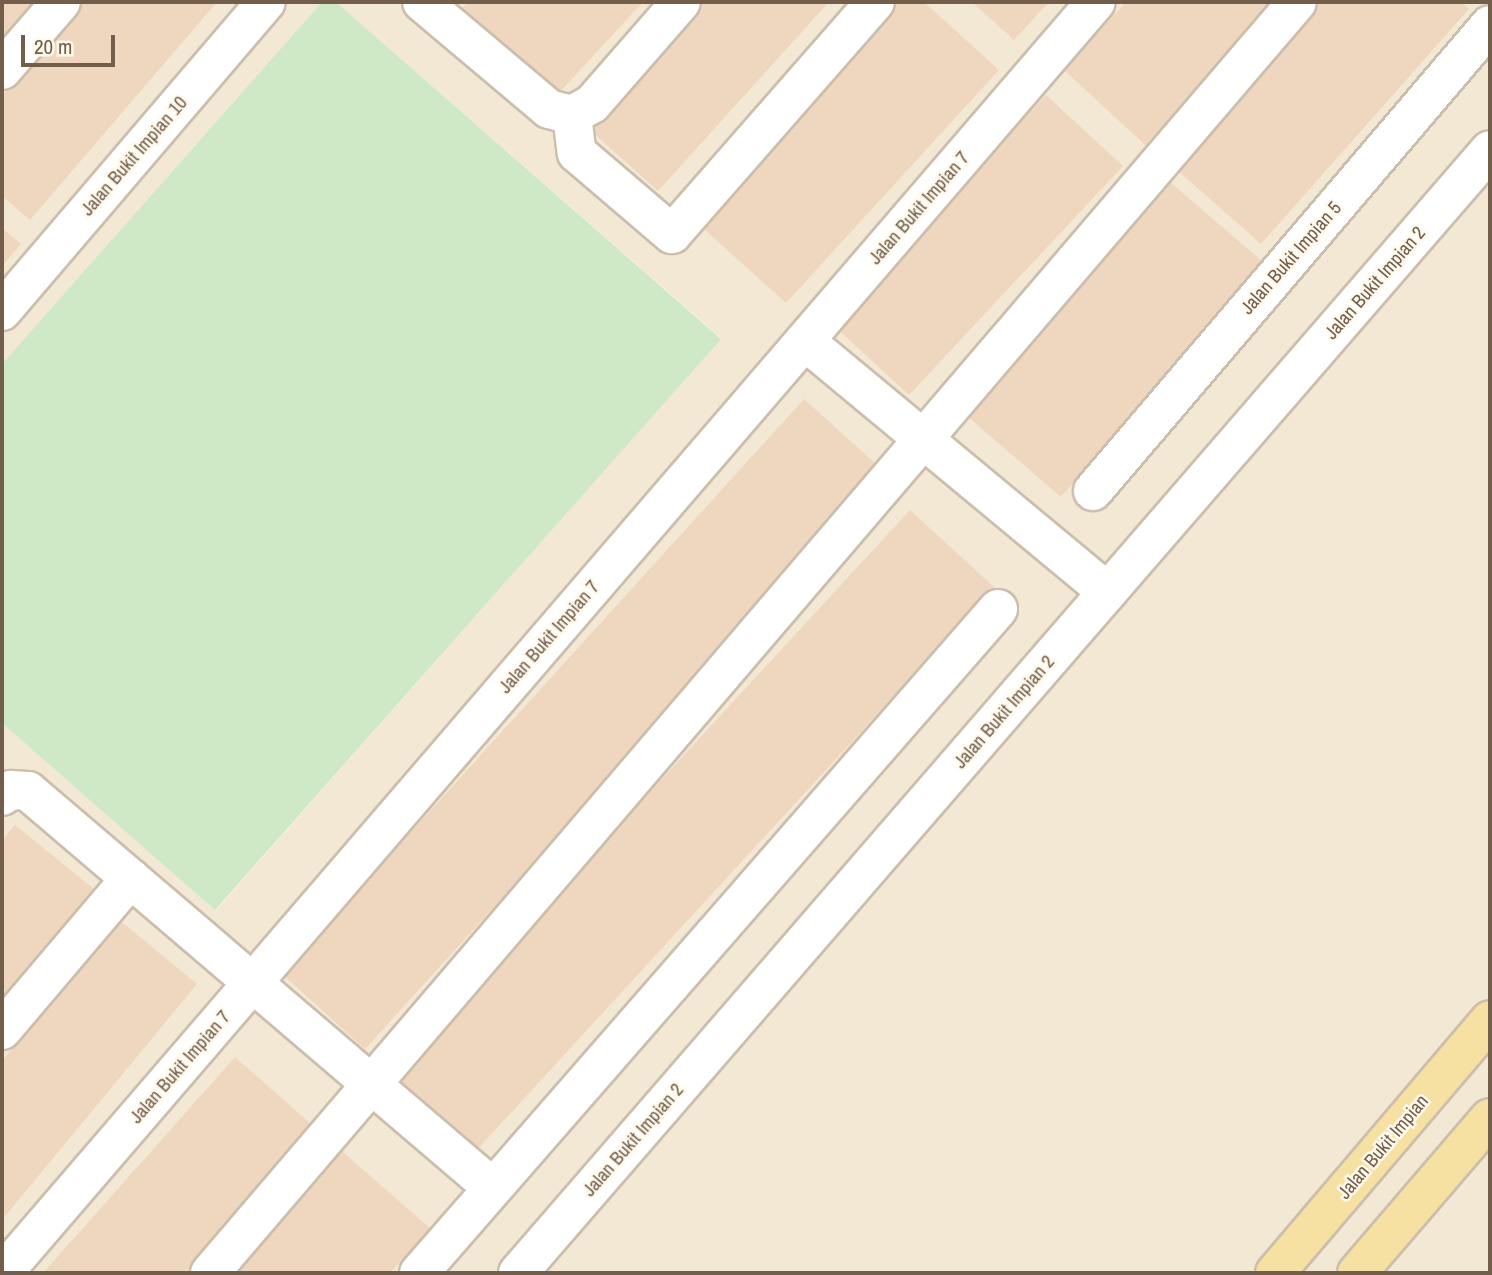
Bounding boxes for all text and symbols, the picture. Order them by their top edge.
scale bar [24,21,119,65]
text: 20 m [34,32,72,61]
street label: Jalan Bukit Impian 10 [76,92,192,220]
street label: Jalan Bukit Impian 7 [864,147,974,269]
street label: Jalan Bukit Impian 5 [1236,197,1346,319]
street label: Jalan Bukit Impian 2 [1320,222,1430,344]
street label: Jalan Bukit Impian 7 [494,576,604,698]
street label: Jalan Bukit Impian 2 [949,651,1059,773]
street label: Jalan Bukit Impian 7 [125,1006,235,1128]
street label: Jalan Bukit Impian 2 [578,1079,688,1201]
street label: Jalan Bukit Impian [1333,1090,1433,1204]

